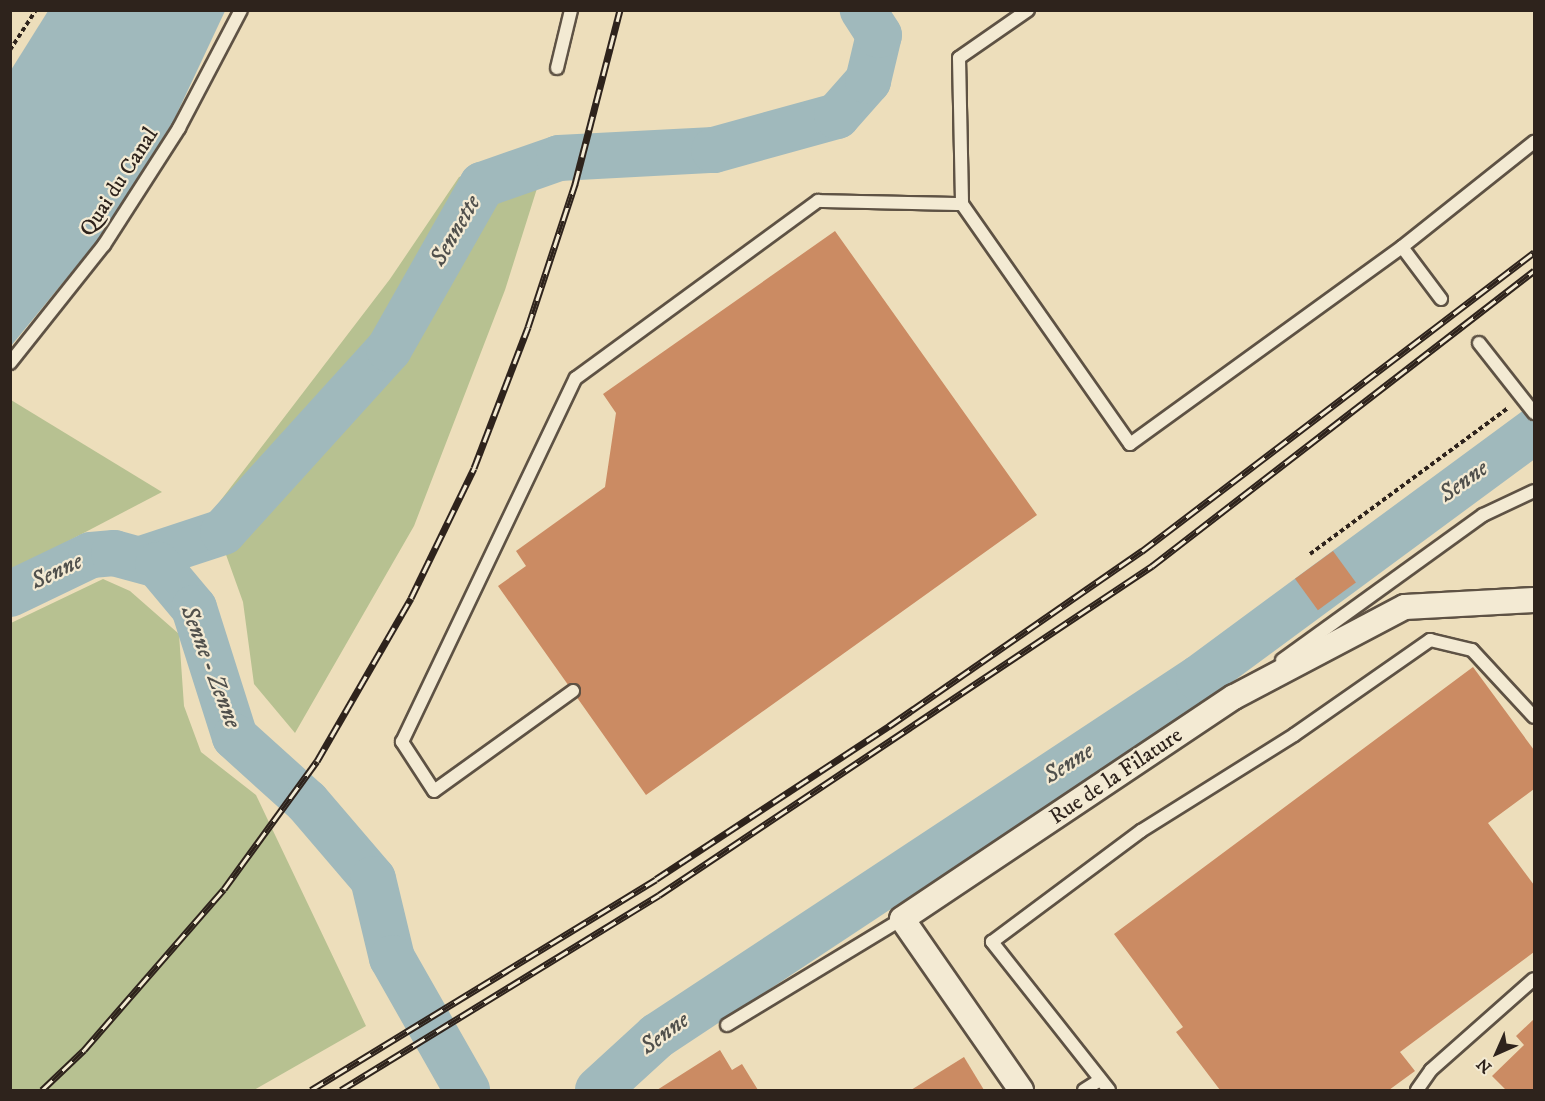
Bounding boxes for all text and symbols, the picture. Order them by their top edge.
street label: Quai du Canal [74,123,164,241]
water label: Sennette [424,191,488,271]
water label: Senne [1434,455,1494,509]
water label: Senne [27,547,87,597]
water label: Senne - Zenne [173,602,247,732]
street label: Rue de la Filature [1045,722,1187,830]
water label: Senne [1039,737,1099,791]
water label: Senne [635,1006,695,1062]
north arrow [1467,1023,1527,1083]
text: N [1473,1054,1496,1077]

